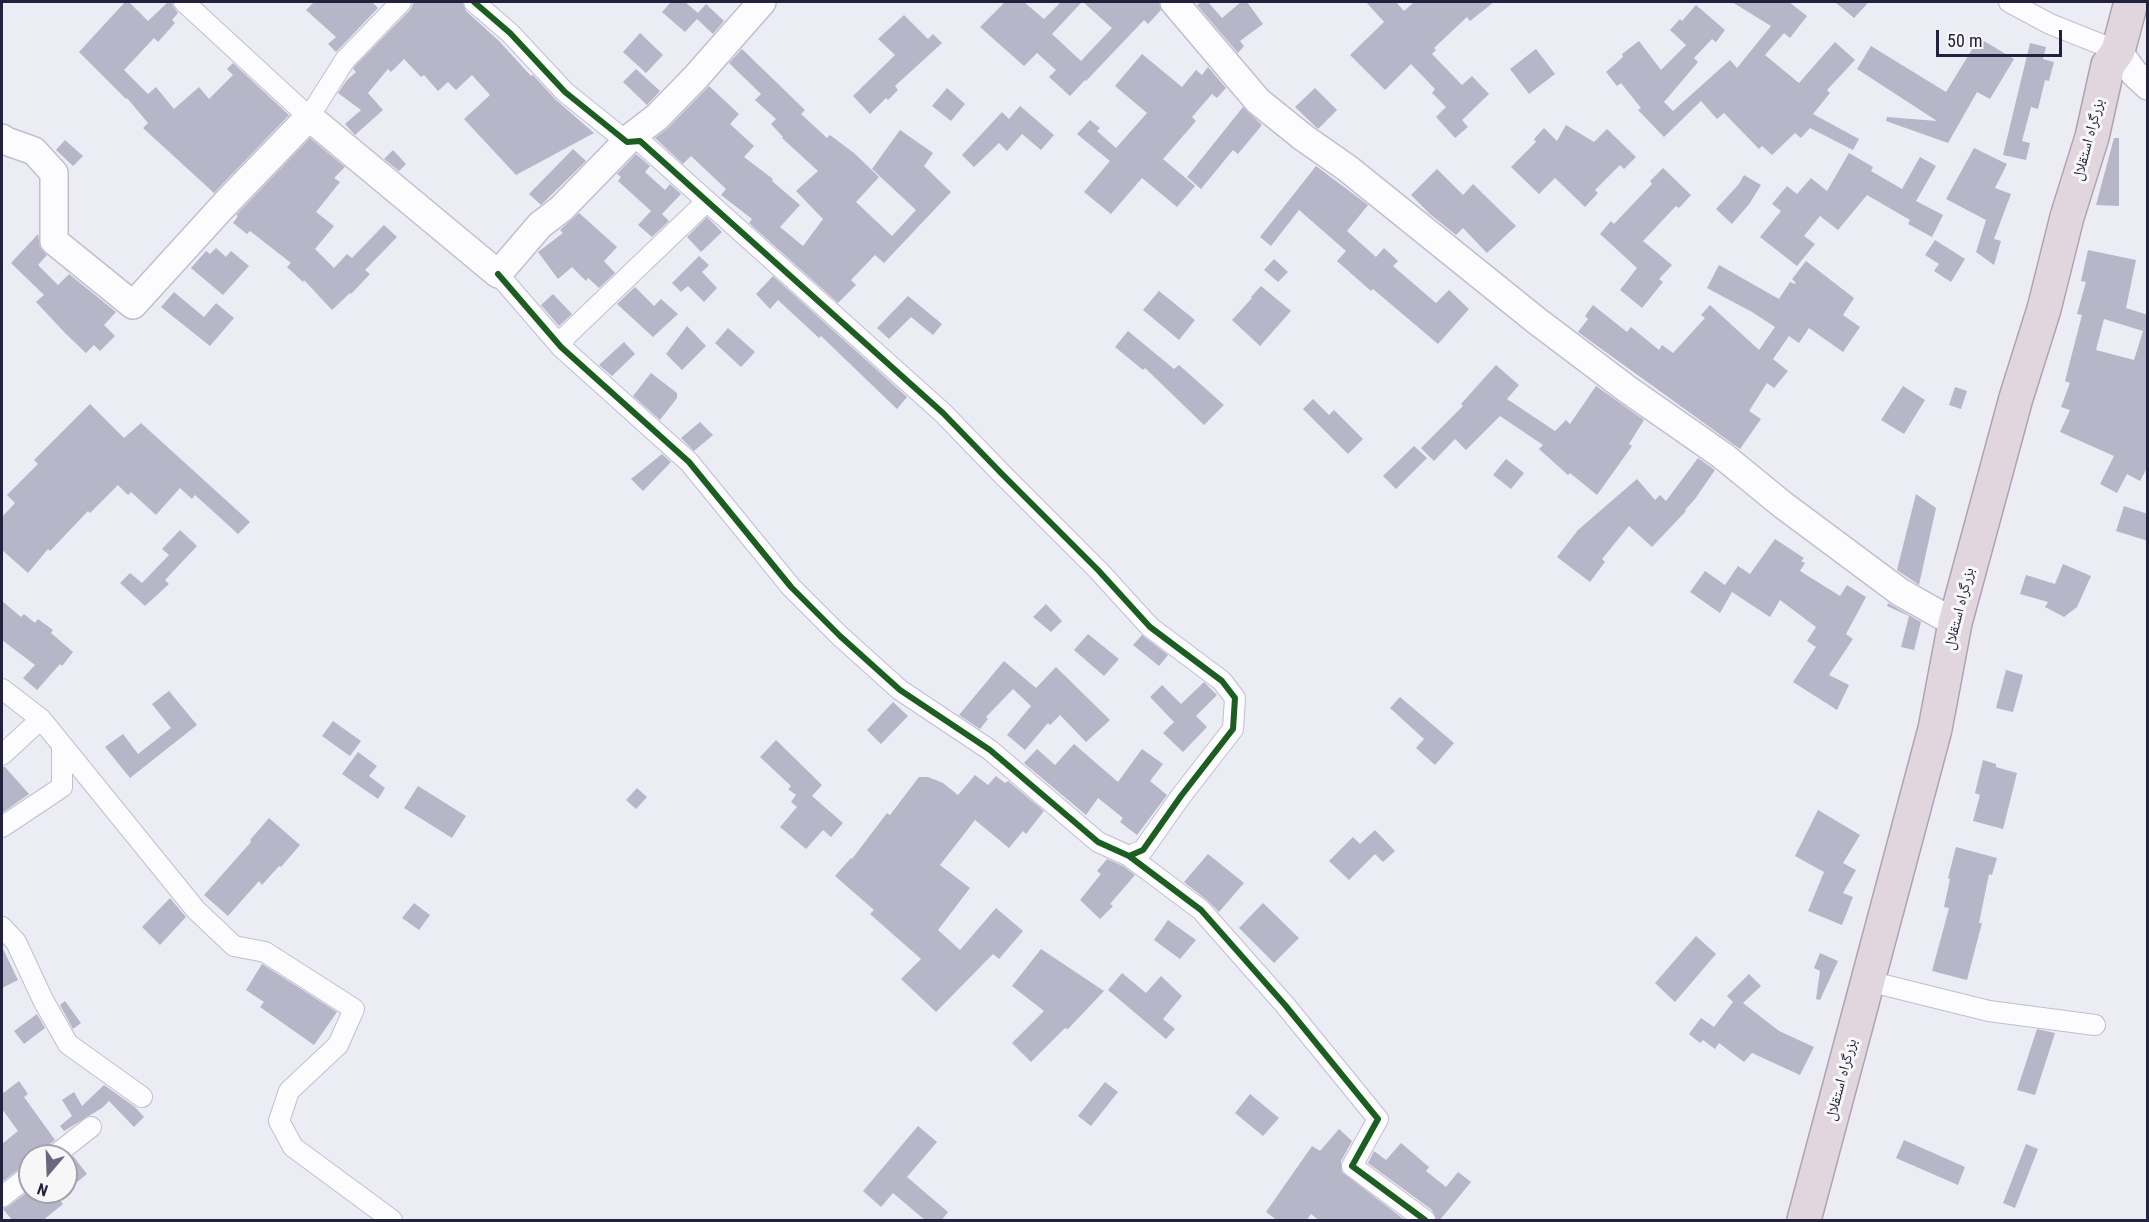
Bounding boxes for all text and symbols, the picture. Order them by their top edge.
scale bar [1939,18,2065,56]
text: 50 m [1947,30,1982,51]
street label: بزرگراه استقلال [2069,97,2109,183]
street label: بزرگراه استقلال [1941,566,1979,652]
street label: بزرگراه استقلال [1822,1037,1862,1123]
north arrow [18,1144,78,1204]
text: N [35,1179,50,1200]

